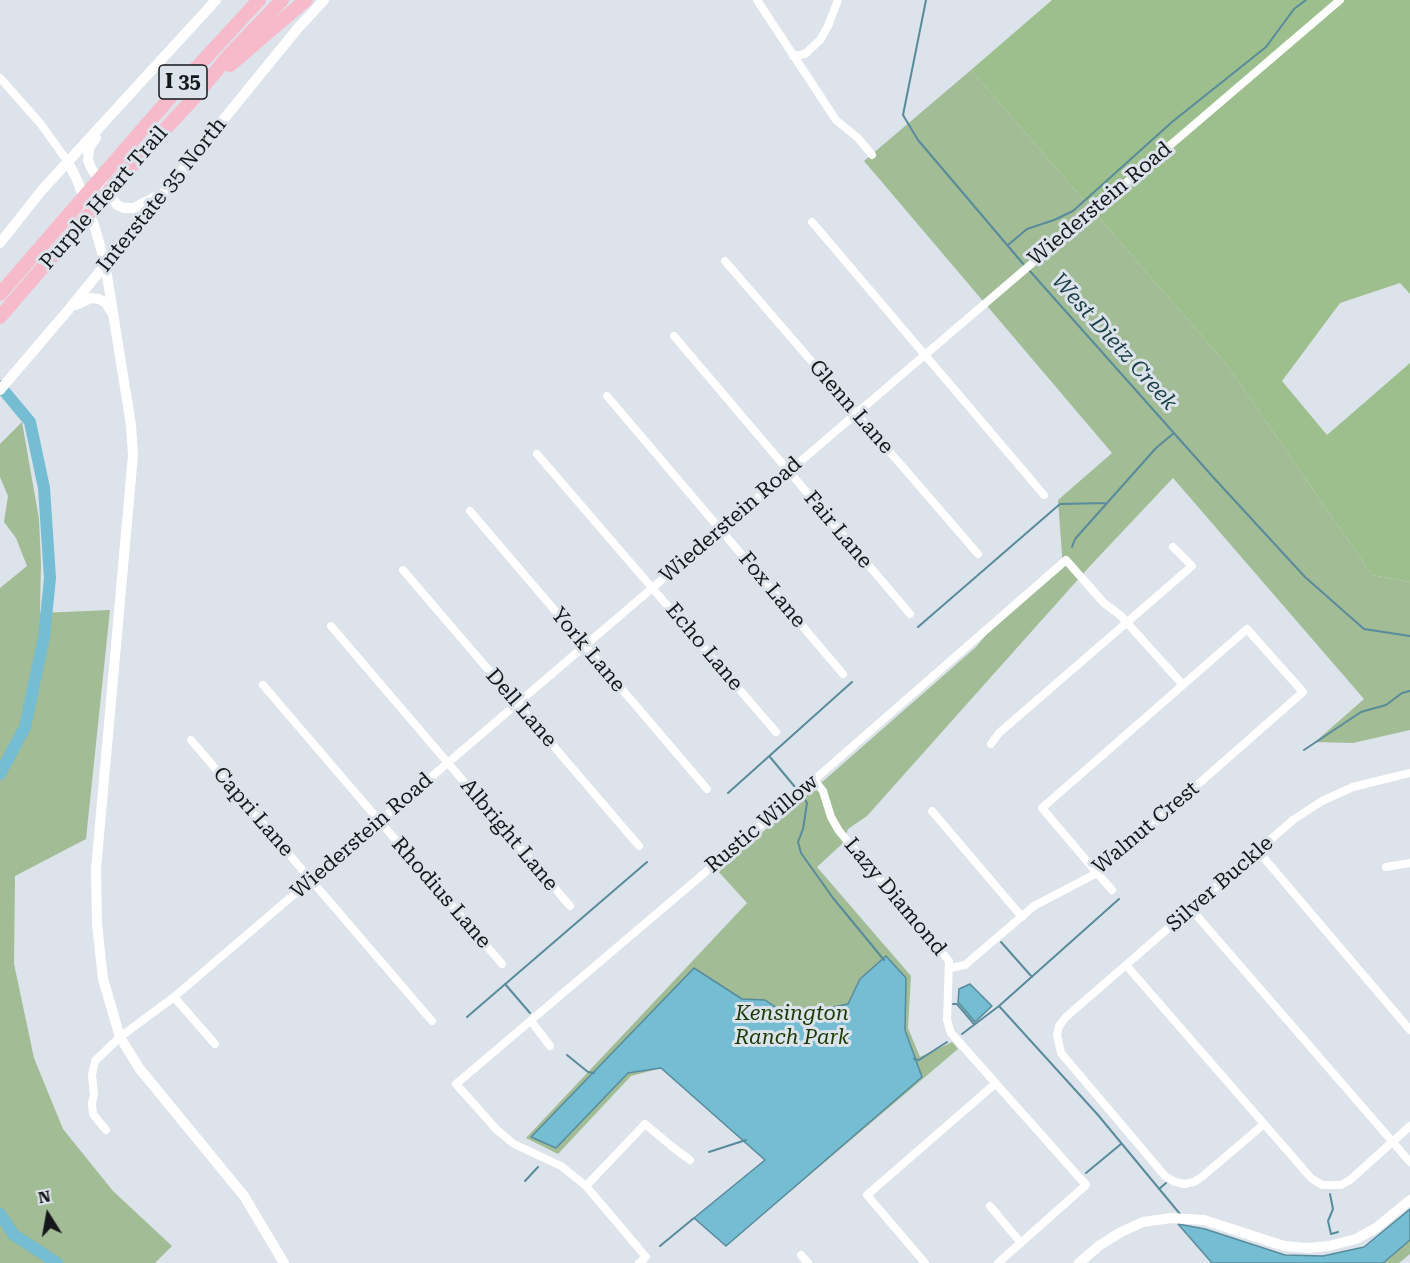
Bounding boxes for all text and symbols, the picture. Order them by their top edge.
road number: I 35 [159,65,207,99]
street label: Interstate 35 North [92,113,232,277]
street label: Purple Heart Trail [35,121,173,275]
street label: Wiederstein Road [1023,137,1177,271]
water label: West Dietz Creek [1046,268,1182,416]
street label: Glenn Lane [803,355,899,459]
street label: Wiederstein Road [655,452,807,588]
street label: Fair Lane [798,486,878,574]
street label: Fox Lane [733,547,811,633]
street label: Echo Lane [660,598,748,696]
street label: York Lane [545,603,631,697]
street label: Dell Lane [480,664,562,752]
street label: Capri Lane [207,762,299,862]
street label: Wiederstein Road [286,768,438,904]
street label: Rustic Willow [700,769,824,879]
street label: Albright Lane [455,774,563,896]
street label: Walnut Crest [1088,776,1204,880]
street label: Silver Buckle [1162,831,1278,937]
street label: Rhodius Lane [386,832,496,954]
street label: Lazy Diamond [839,833,951,961]
park label: Kensington Ranch Park [735,1001,849,1051]
north arrow [18,1185,78,1245]
text: N [37,1186,52,1207]

